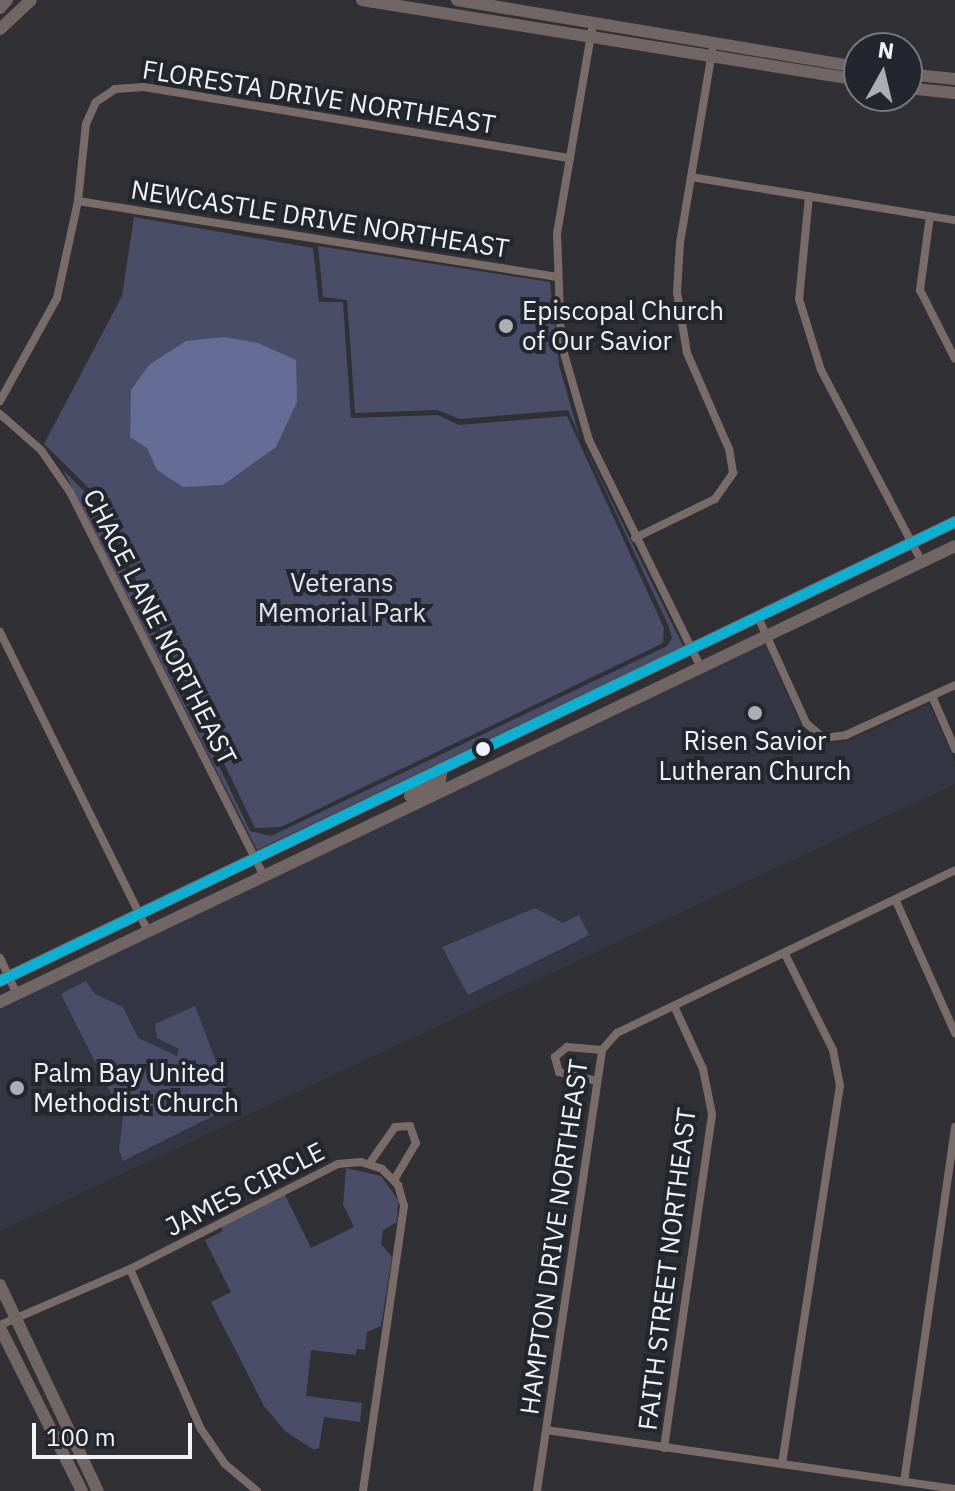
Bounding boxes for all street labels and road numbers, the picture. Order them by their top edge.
street label: FLORESTA DRIVE NORTHEAST [140,54,498,140]
street label: NEWCASTLE DRIVE NORTHEAST [129,174,511,264]
street label: CHACE LANE NORTHEAST [77,484,243,770]
street label: HAMPTON DRIVE NORTHEAST [514,1057,594,1417]
street label: FAITH STREET NORTHEAST [632,1106,702,1432]
street label: JAMES CIRCLE [160,1135,330,1243]

